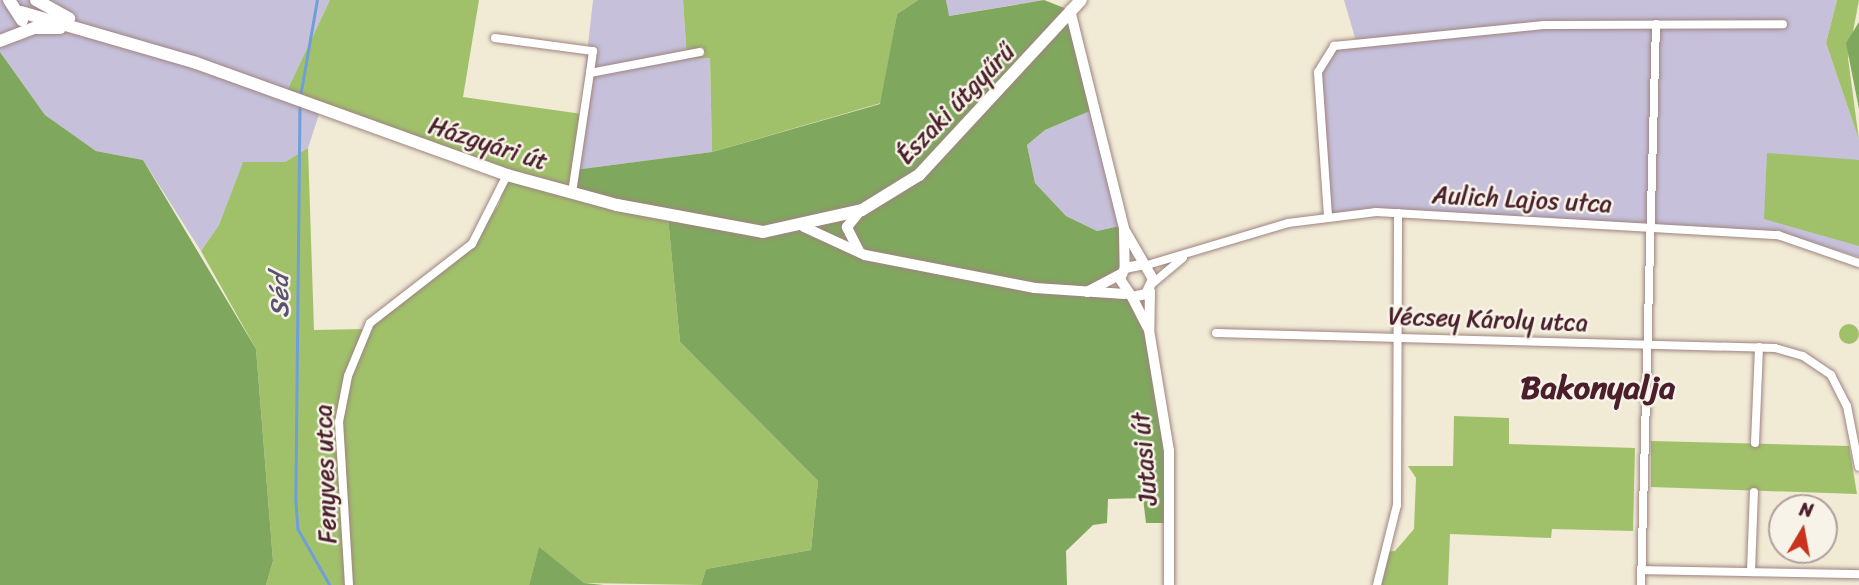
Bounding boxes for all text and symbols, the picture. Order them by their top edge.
street label: Északi útgyűrű [891,38,1021,170]
street label: Házgyári út [425,111,551,177]
street label: Aulich Lajos utca [1431,181,1613,219]
water label: Séd [264,274,296,318]
street label: Vécsey Károly utca [1388,302,1588,338]
district label: Bakonyalja [1521,369,1675,407]
street label: Fenyves utca [309,404,343,544]
street label: Jutasi út [1127,411,1163,507]
text: N [1797,492,1816,527]
north arrow [1768,494,1838,564]

